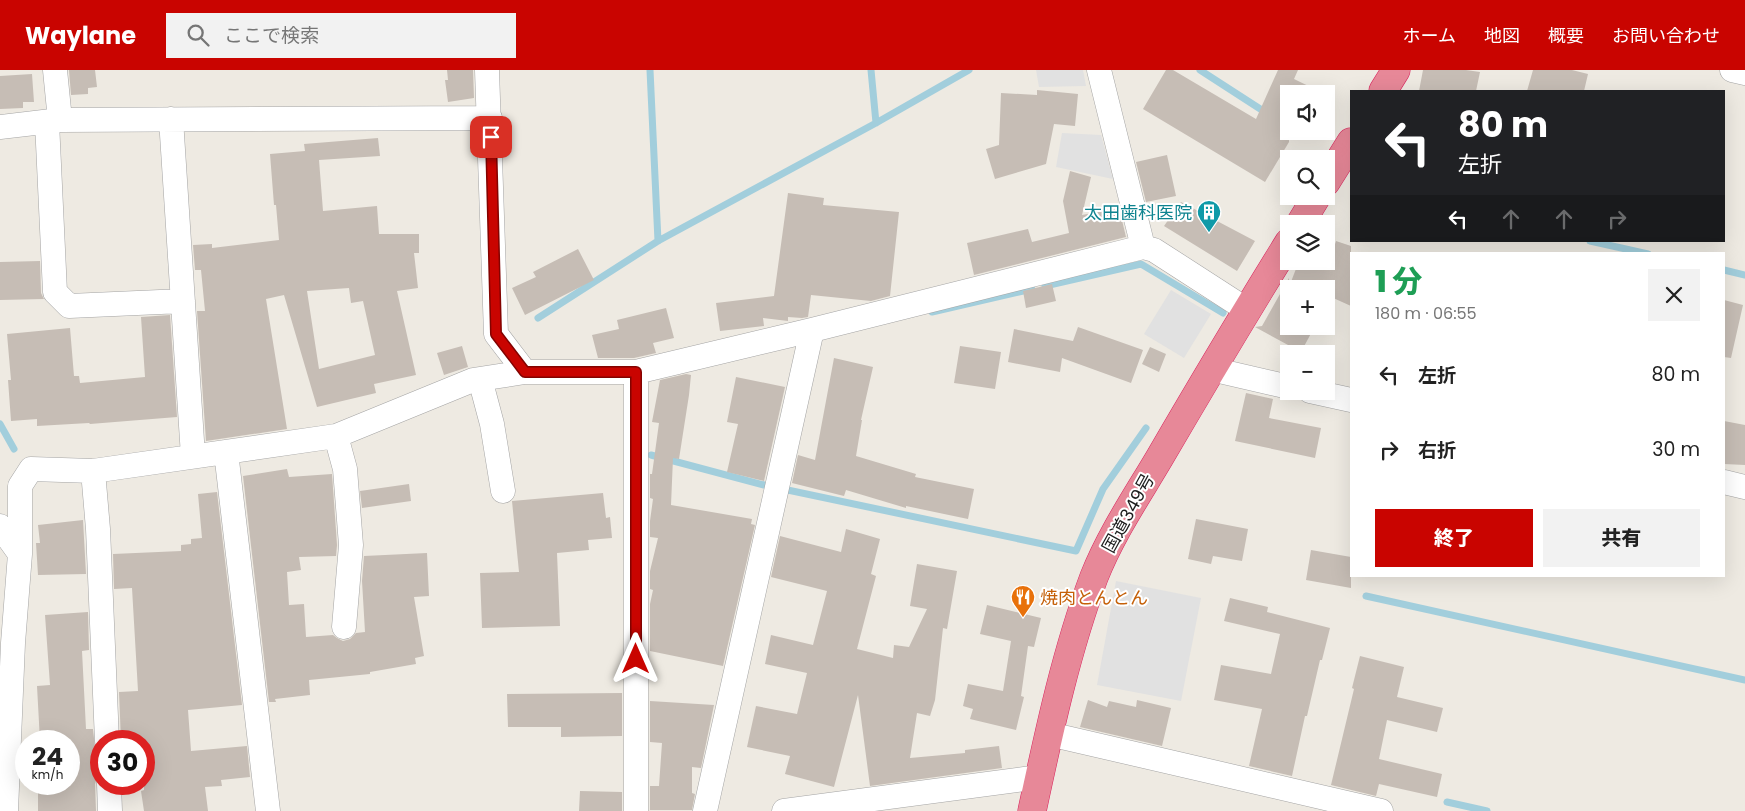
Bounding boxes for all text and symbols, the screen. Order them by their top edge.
search box [166,13,516,58]
text: Waylane [25,19,136,52]
icon: search [184,21,212,49]
text: ここで検索 [224,22,319,49]
text: ホーム [1403,23,1456,48]
text: 地図 [1484,23,1520,48]
text: 概要 [1548,23,1584,48]
text: お問い合わせ [1612,23,1720,48]
map controls [1280,85,1335,400]
button: sound [1280,85,1335,140]
text: 80 m [1458,100,1548,149]
icon: left [1375,110,1440,175]
pin [470,116,512,158]
icon: arrive [477,123,505,151]
text: 左折 [1458,149,1502,180]
button: search [1280,150,1335,205]
building icon: 太田歯科医院 [1196,199,1222,233]
place label: 太田歯科医院 [1084,200,1192,225]
icon: left [1444,205,1472,233]
icon: ahead [1497,205,1525,233]
icon: ahead [1550,205,1578,233]
icon: right [1603,205,1631,233]
button: layers [1280,215,1335,270]
text: 1 分 [1375,260,1422,303]
button: close [1648,269,1700,321]
button: + [1280,280,1335,335]
text: 180 m · 06:55 [1375,302,1477,325]
button: − [1280,345,1335,400]
icon: left [1375,361,1403,389]
text: 80 m [1651,361,1700,388]
text: 左折 [1418,362,1456,389]
icon: right [1375,436,1403,464]
text: 30 m [1652,436,1700,463]
text: 右折 [1418,437,1456,464]
street label: 国道349号 [1096,469,1160,557]
button: 終了 [1375,509,1533,567]
button: 共有 [1543,509,1700,567]
restaurant icon: 焼肉とんとん [1010,584,1036,618]
place label: 焼肉とんとん [1040,585,1148,610]
position arrow [609,632,661,684]
speed limit sign: 30 [90,730,155,795]
text: 24 [32,739,63,774]
text: km/h [32,766,63,783]

